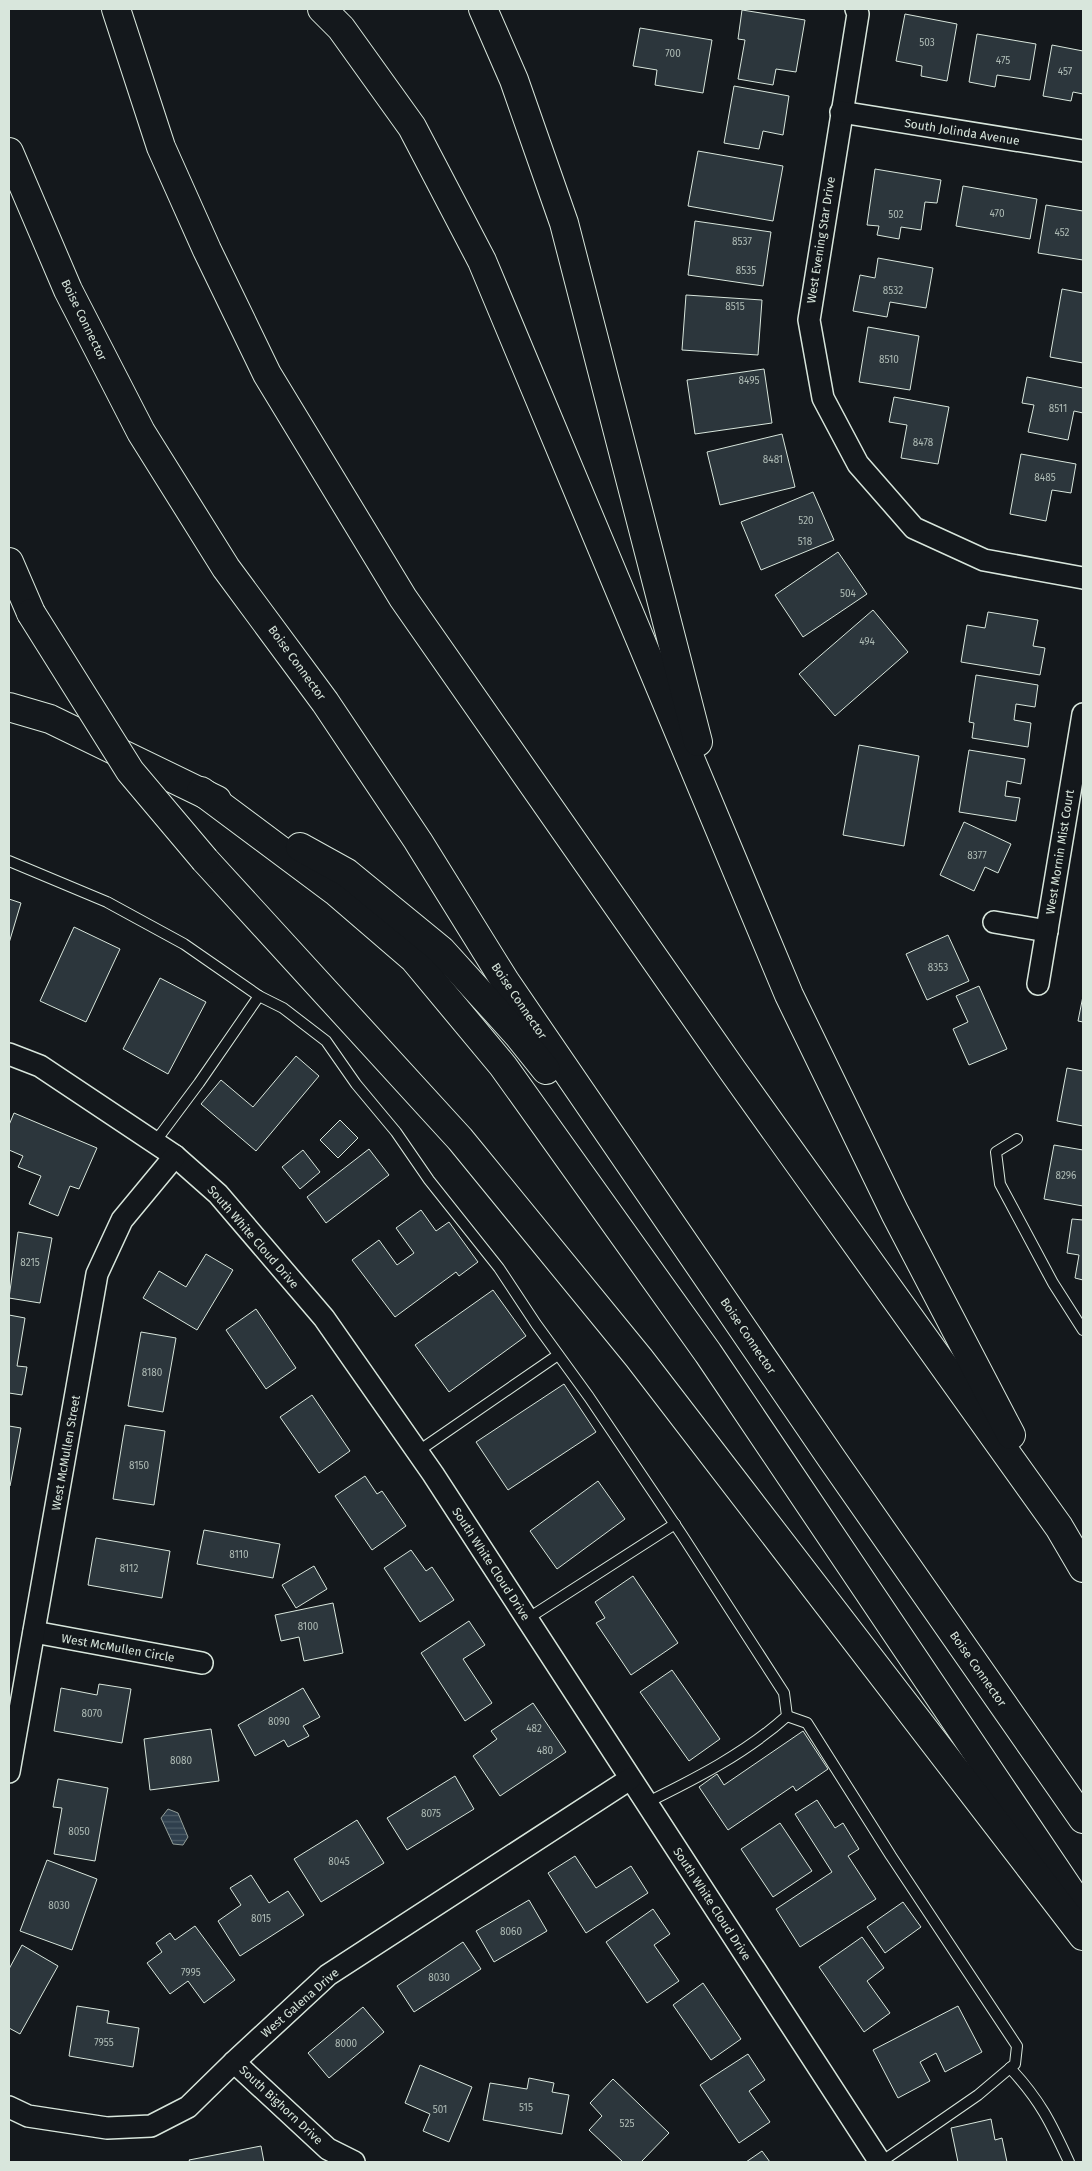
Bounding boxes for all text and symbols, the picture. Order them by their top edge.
house number: 503 [919,37,935,49]
house number: 700 [665,48,681,60]
house number: 475 [996,55,1010,67]
house number: 457 [1058,66,1073,78]
street label: South Jolinda Avenue [903,116,1021,148]
street label: West Evening Star Drive [804,176,838,304]
house number: 470 [990,208,1005,220]
house number: 502 [888,209,904,221]
house number: 452 [1054,227,1070,239]
house number: 8537 [732,236,752,248]
house number: 8535 [736,265,756,277]
street label: Boise Connector [58,277,110,363]
house number: 8532 [883,285,903,297]
house number: 8515 [725,301,745,313]
house number: 8510 [879,354,899,366]
house number: 8495 [739,375,759,387]
house number: 8511 [1049,403,1067,415]
house number: 8478 [913,437,934,449]
house number: 8481 [763,454,783,466]
house number: 8485 [1034,472,1056,484]
house number: 520 [798,515,814,527]
house number: 518 [798,536,813,548]
house number: 504 [840,588,857,600]
street label: Boise Connector [265,623,329,703]
house number: 494 [859,636,875,648]
street label: West Mornin Mist Court [1043,788,1077,915]
house number: 8377 [967,850,987,862]
street label: Boise Connector [488,960,550,1042]
house number: 8353 [928,962,948,974]
house number: 8296 [1056,1170,1076,1182]
street label: South White Cloud Drive [204,1183,302,1291]
house number: 8215 [20,1257,40,1269]
street label: Boise Connector [717,1295,779,1377]
house number: 8180 [142,1367,163,1379]
street label: West McMullen Street [49,1393,83,1512]
house number: 8150 [129,1460,149,1472]
street label: South White Cloud Drive [449,1505,533,1623]
house number: 8110 [229,1549,249,1561]
house number: 8112 [120,1563,138,1575]
house number: 8100 [298,1621,319,1633]
street label: Boise Connector [947,1629,1009,1710]
street label: West McMullen Circle [60,1631,176,1665]
house number: 8070 [82,1708,103,1720]
house number: 8090 [268,1716,290,1728]
house number: 482 [526,1723,542,1735]
house number: 480 [537,1745,554,1757]
house number: 8080 [170,1755,193,1767]
house number: 8075 [421,1808,441,1820]
house number: 8050 [68,1826,90,1838]
street label: South White Cloud Drive [670,1845,754,1963]
house number: 8045 [328,1856,350,1868]
house number: 8030 [48,1900,70,1912]
house number: 8015 [251,1913,271,1925]
house number: 8060 [500,1926,522,1938]
street label: West Galena Drive [258,1965,342,2041]
house number: 7995 [181,1967,201,1979]
house number: 8030 [428,1972,450,1984]
house number: 7955 [94,2037,114,2049]
house number: 8000 [335,2038,358,2050]
street label: South Bighorn Drive [236,2063,326,2147]
house number: 515 [519,2102,533,2114]
house number: 501 [433,2104,447,2116]
house number: 525 [620,2118,634,2130]

